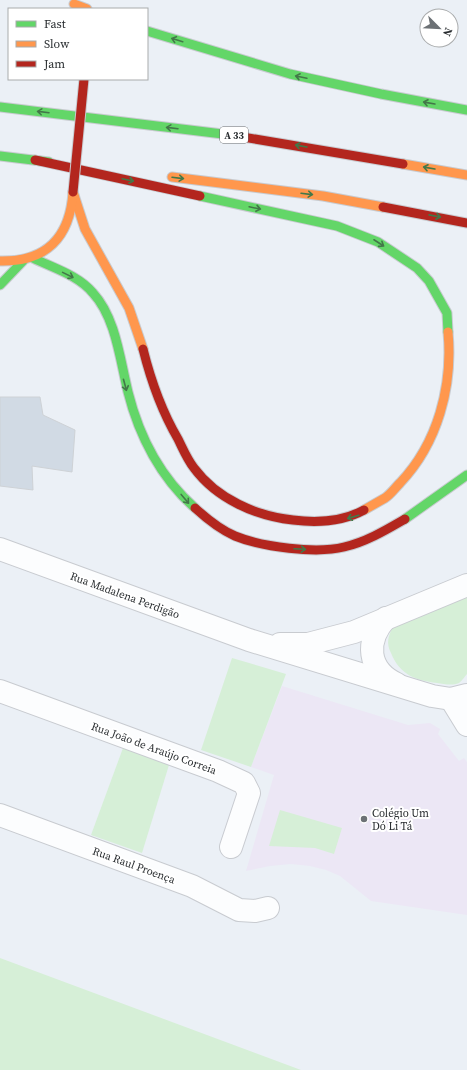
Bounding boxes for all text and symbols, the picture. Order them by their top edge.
legend [8,8,148,80]
north arrow [419,8,459,48]
text: Fast [44,16,66,32]
text: N [439,25,456,39]
text: Slow [44,36,70,52]
one-way arrow [171,36,183,44]
text: Jam [43,56,65,72]
one-way arrow [295,72,308,80]
one-way arrow [423,99,436,107]
one-way arrow [37,108,50,116]
one-way arrow [166,124,179,131]
road number: A 33 [220,127,248,143]
one-way arrow [294,142,307,150]
one-way arrow [422,164,435,172]
one-way arrow [171,174,184,181]
one-way arrow [121,177,134,185]
one-way arrow [300,190,313,197]
one-way arrow [248,204,261,212]
one-way arrow [428,213,441,221]
one-way arrow [373,239,384,247]
one-way arrow [61,272,73,279]
one-way arrow [122,378,129,391]
one-way arrow [180,493,189,504]
one-way arrow [347,514,360,521]
one-way arrow [293,546,306,553]
street label: Rua Madalena Perdigão [68,569,182,622]
street label: Rua João de Araújo Correia [89,719,219,778]
place label: Colégio Um Dó Li Tá [372,806,429,834]
marker: Colégio Um Dó Li Tá [359,814,369,824]
street label: Rua Raul Proença [90,844,178,888]

